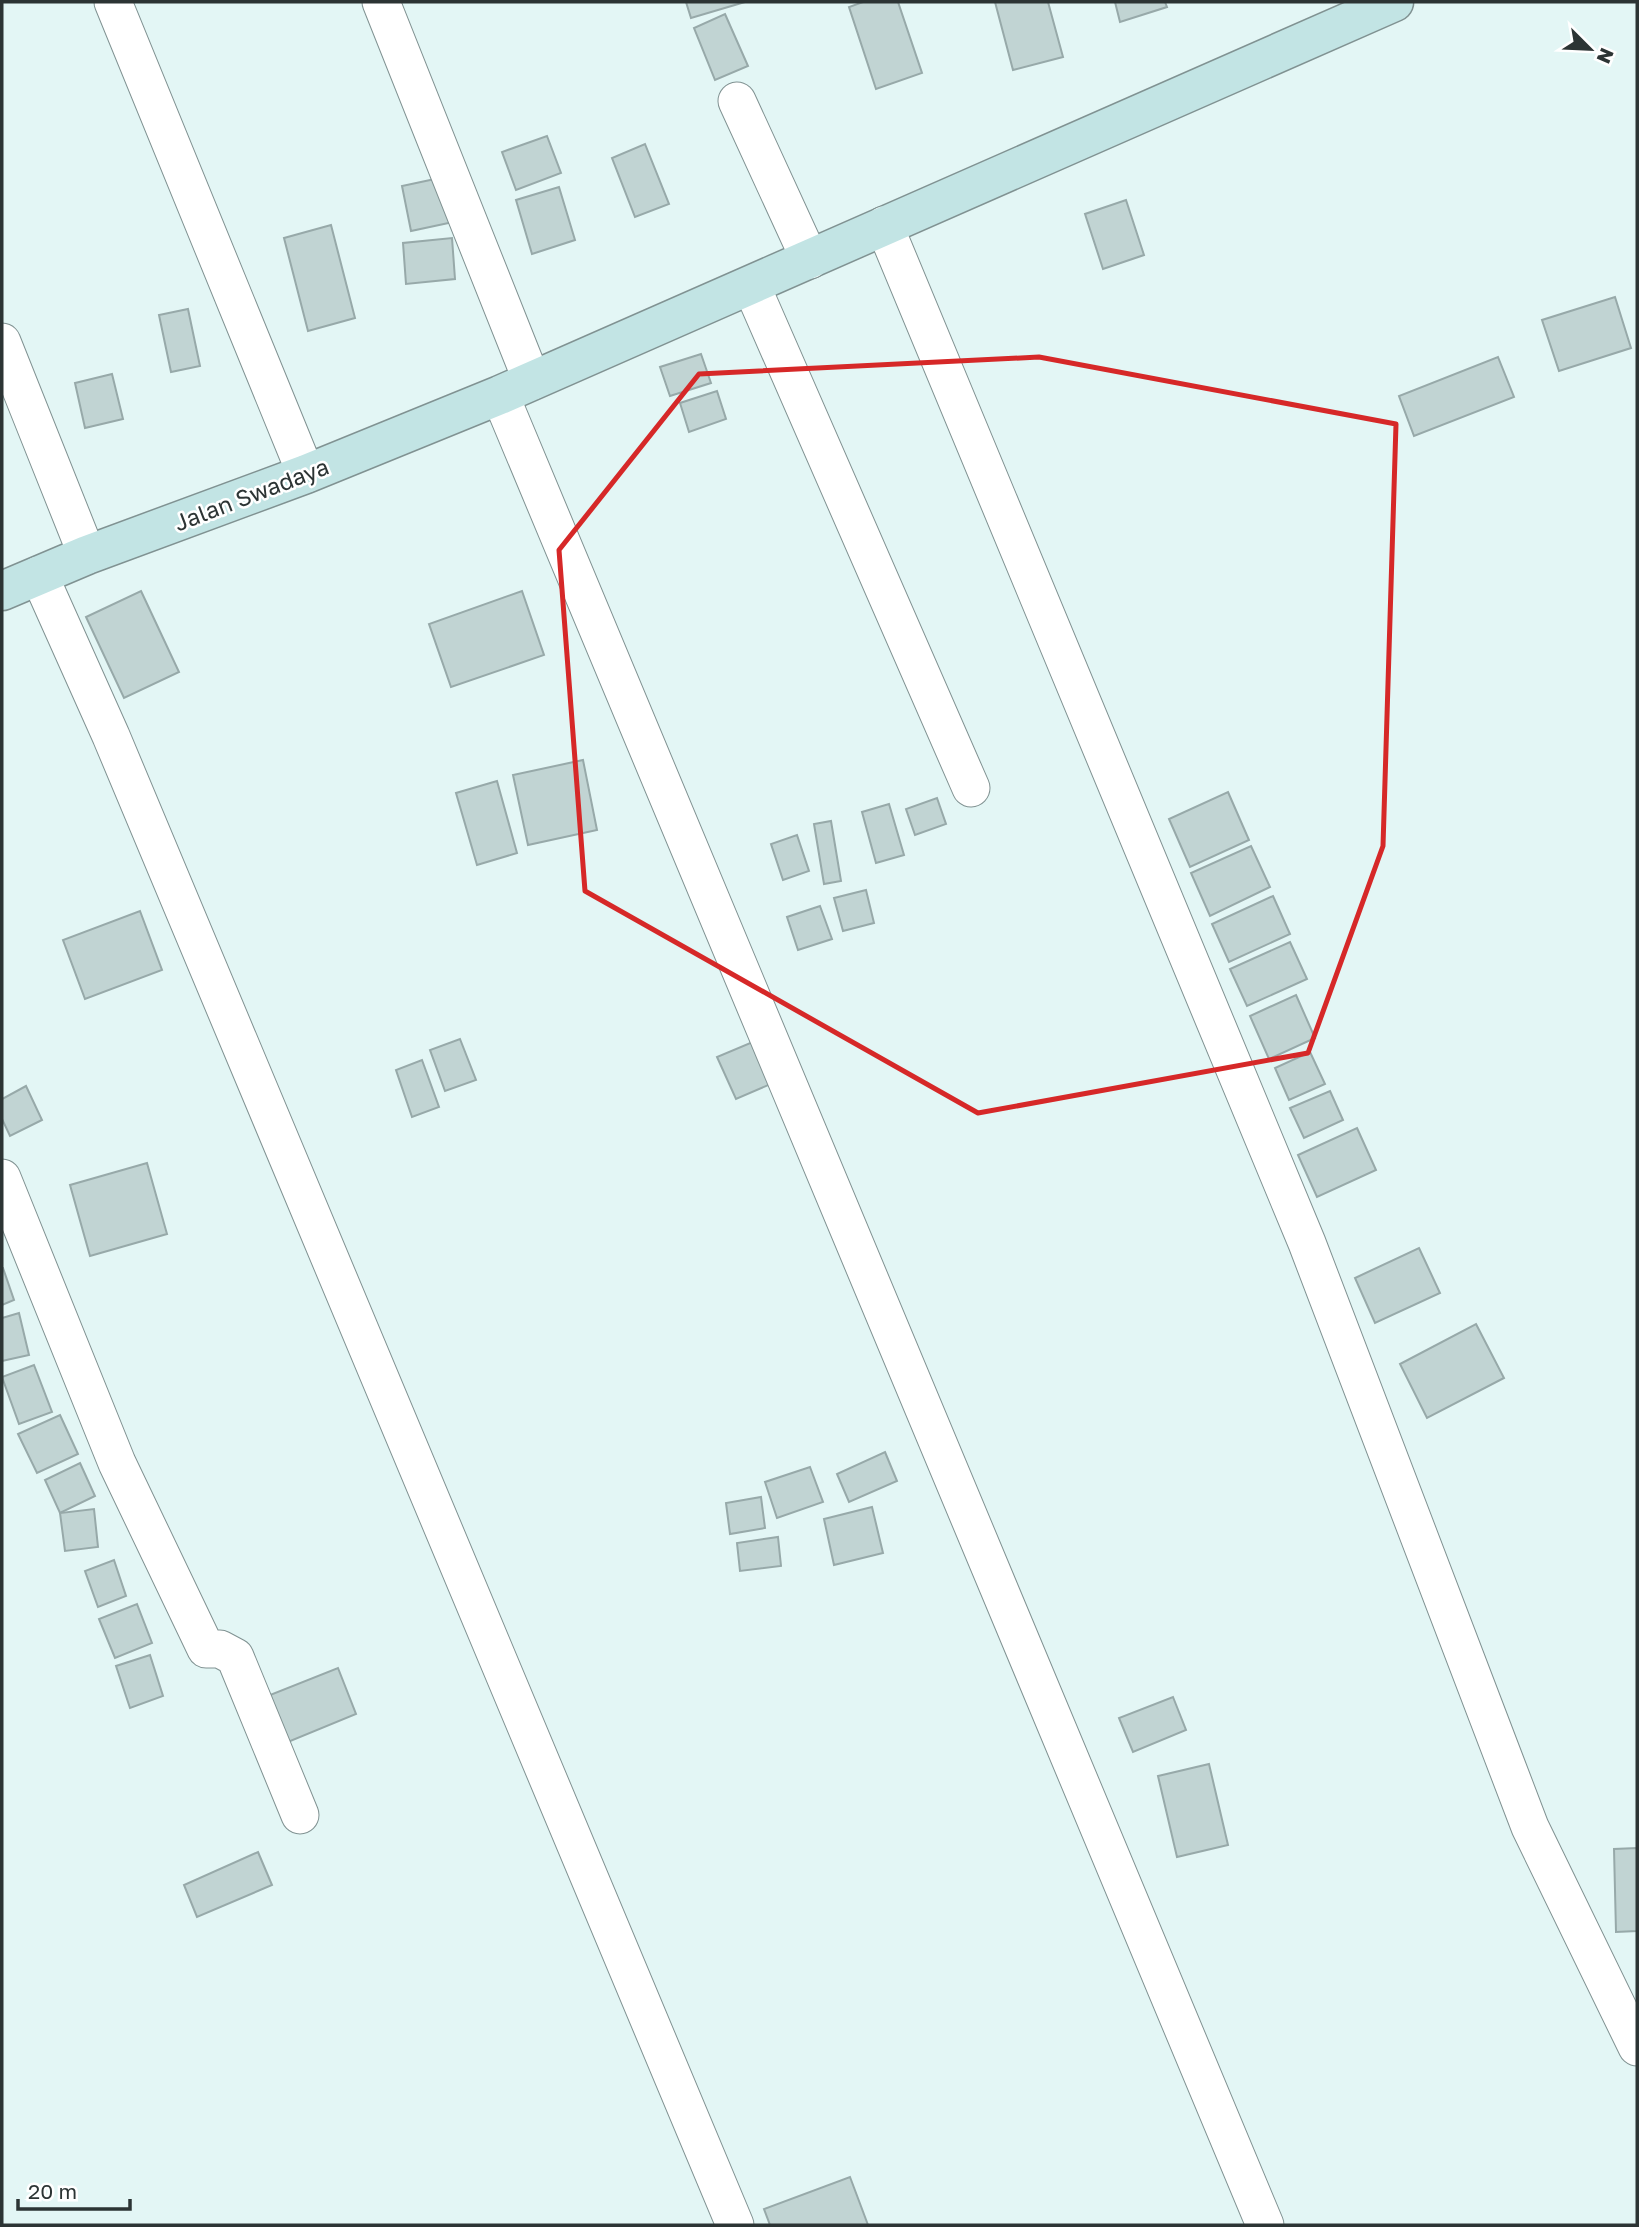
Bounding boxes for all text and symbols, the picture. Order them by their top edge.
north arrow [1555,14,1625,84]
text: N [1593,45,1619,67]
street label: Jalan Swadaya [170,452,332,536]
scale bar [18,2168,130,2212]
text: 20 m [28,2178,77,2204]

